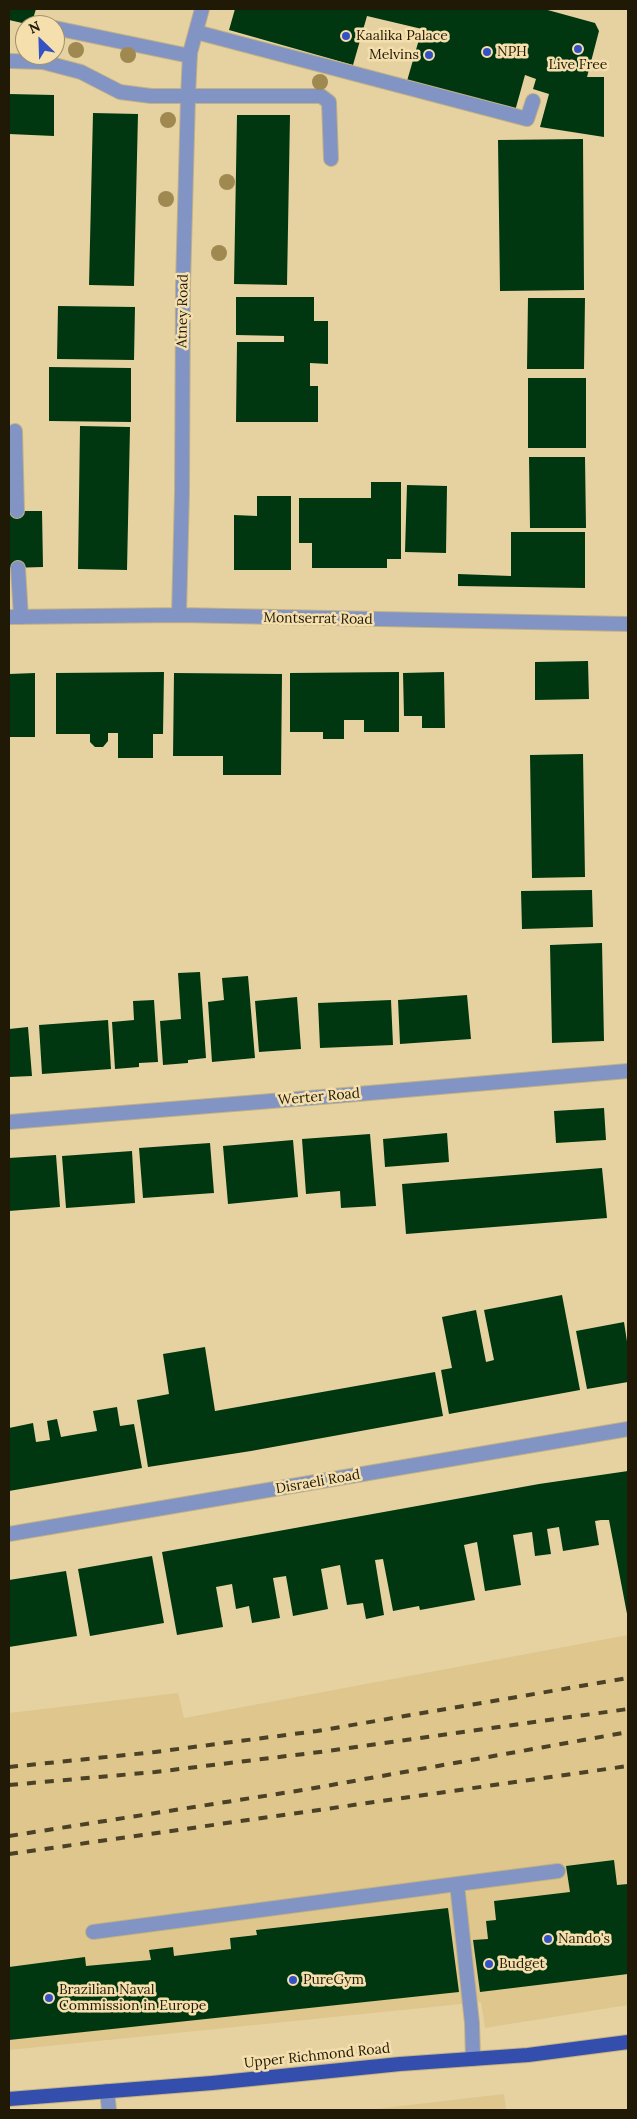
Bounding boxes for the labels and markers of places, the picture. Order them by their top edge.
place label: Kaalika Palace [356,28,448,44]
marker: Kaalika Palace [340,30,352,42]
marker: Live Free [572,43,584,55]
place label: NPH [497,44,527,60]
marker: NPH [481,46,493,58]
place label: Melvins [369,47,419,63]
marker: Melvins [423,49,435,61]
place label: Live Free [549,57,607,73]
place label: Nando's [558,1931,610,1947]
marker: Nando's [542,1933,554,1945]
place label: Budget [499,1956,545,1972]
marker: Budget [483,1958,495,1970]
place label: PureGym [303,1972,364,1988]
marker: PureGym [287,1974,299,1986]
place label: Brazilian Naval Commission in Europe [59,1982,206,2014]
marker: Brazilian Naval Commission in Europe [43,1992,55,2004]

